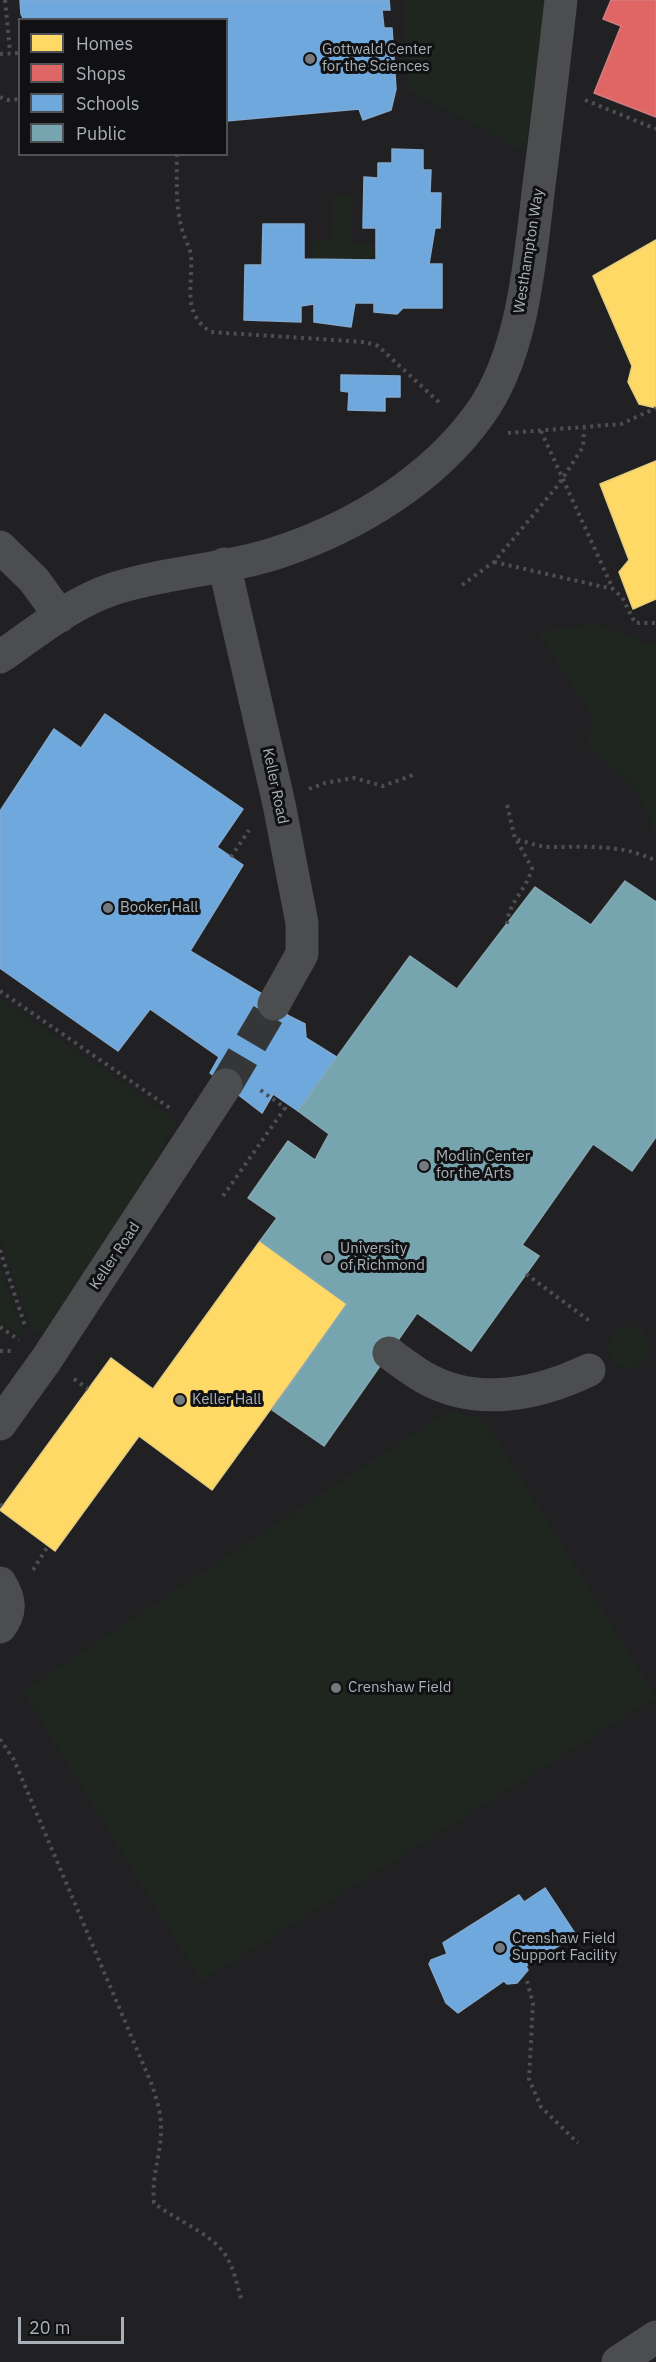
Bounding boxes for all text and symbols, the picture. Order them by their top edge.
legend [18,18,228,156]
text: Homes [76,32,133,55]
place label: Gottwald Center for the Sciences [322,41,432,76]
marker: Gottwald Center for the Sciences [303,52,317,66]
text: Shops [76,62,126,85]
text: Schools [76,92,140,115]
text: Public [76,122,126,145]
street label: Westhampton Way [510,187,548,315]
street label: Keller Road [258,746,292,826]
place label: Booker Hall [120,899,198,917]
marker: Booker Hall [101,901,115,915]
place label: Modlin Center for the Arts [436,1148,530,1183]
marker: Modlin Center for the Arts [417,1159,431,1173]
street label: Keller Road [86,1219,144,1293]
place label: University of Richmond [340,1240,425,1275]
marker: University of Richmond [321,1251,335,1265]
place label: Keller Hall [192,1391,261,1409]
marker: Keller Hall [173,1393,187,1407]
place label: Crenshaw Field [348,1679,451,1697]
marker: Crenshaw Field [329,1681,343,1695]
place label: Crenshaw Field Support Facility [512,1930,617,1965]
marker: Crenshaw Field Support Facility [493,1941,507,1955]
scale bar [21,2305,128,2343]
text: 20 m [29,2316,71,2339]

